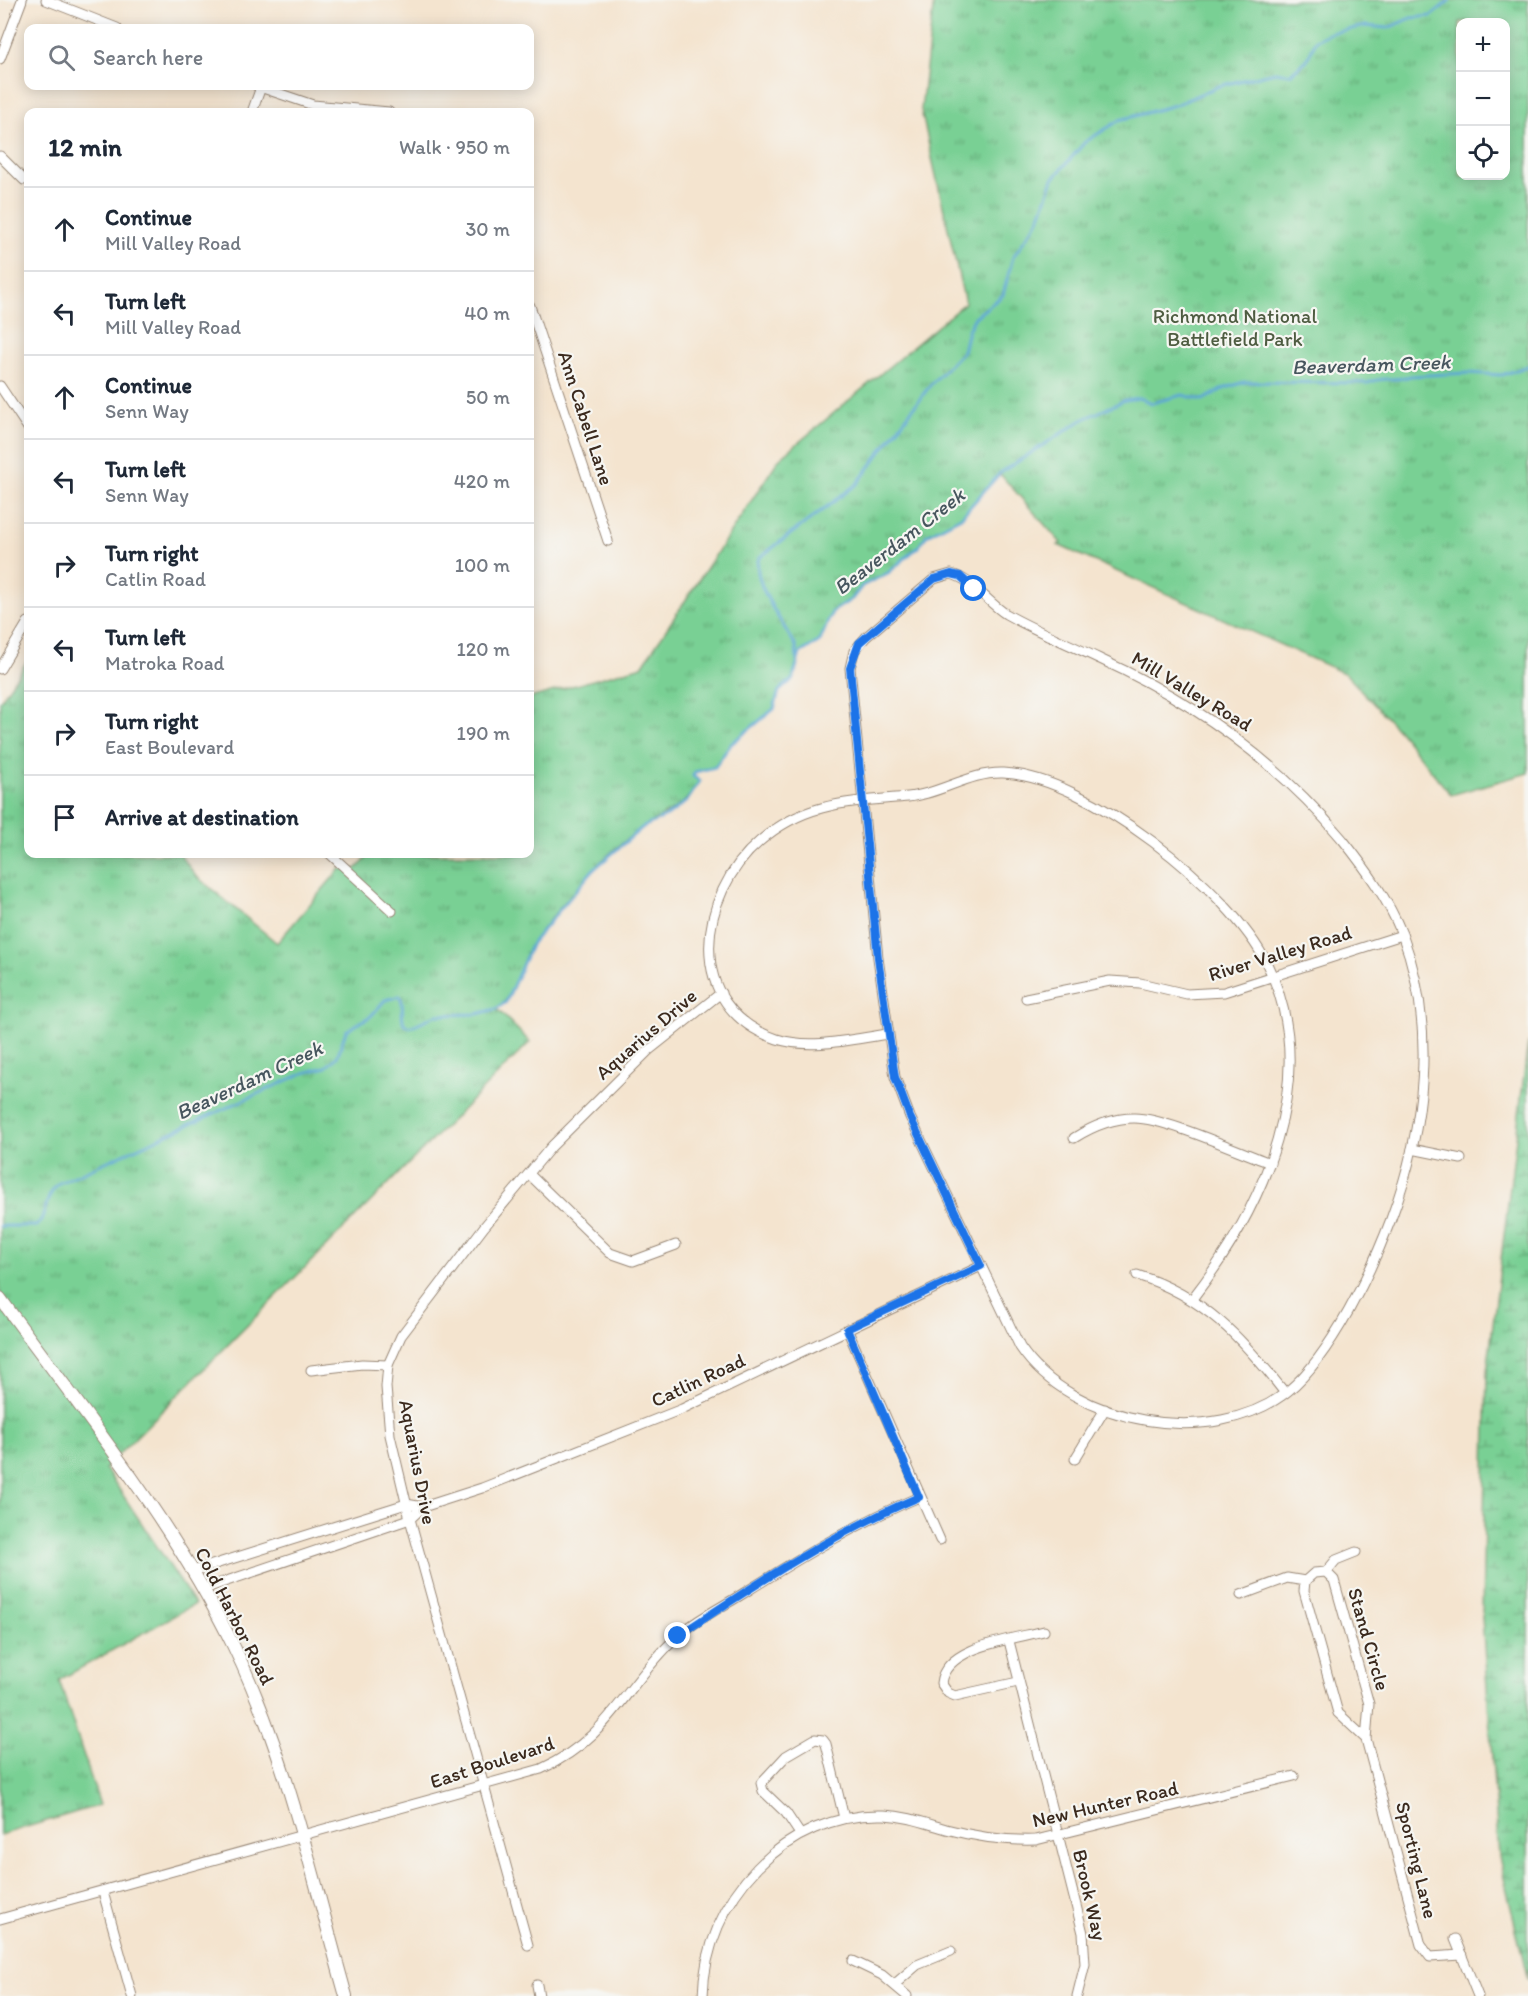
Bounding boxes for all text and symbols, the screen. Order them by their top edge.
map controls [1456,18,1510,180]
button: + [1456,18,1510,72]
search box [24,24,534,90]
icon: search [45,41,78,74]
text: Search here [93,44,203,71]
button: − [1456,72,1510,126]
button: locate [1456,126,1510,180]
text: 12 min [48,131,122,163]
text: Walk · 950 m [399,135,510,159]
text: Continue [105,204,192,231]
icon: ahead [48,213,81,246]
text: 30 m [465,217,510,241]
text: Mill Valley Road [105,231,241,255]
text: Turn left [105,288,186,315]
icon: left [48,297,81,330]
text: 40 m [464,301,510,325]
park label: Richmond National Battlefield Park [1153,304,1317,351]
text: Mill Valley Road [105,315,241,339]
street label: Ann Cabell Lane [553,348,619,488]
water label: Beaverdam Creek [1291,349,1452,379]
text: Continue [105,372,192,399]
icon: ahead [48,381,81,414]
text: 50 m [466,385,510,409]
text: Senn Way [105,399,189,423]
text: Turn left [105,456,186,483]
icon: left [48,465,81,498]
text: 420 m [454,469,510,493]
water label: Beaverdam Creek [829,482,970,600]
text: Senn Way [105,483,189,507]
text: Turn right [105,540,199,567]
icon: right [48,549,81,582]
text: 100 m [455,553,510,577]
text: Catlin Road [105,567,206,591]
route start [960,575,986,601]
text: Turn left [105,624,186,651]
icon: left [48,633,81,666]
text: 120 m [457,637,510,661]
street label: Mill Valley Road [1128,646,1257,736]
text: Matroka Road [105,651,225,675]
text: Turn right [105,708,199,735]
icon: right [48,717,81,750]
text: 190 m [457,721,510,745]
text: East Boulevard [105,735,234,759]
icon: arrive [48,801,81,834]
text: Arrive at destination [105,804,299,831]
street label: River Valley Road [1206,920,1355,986]
street label: Aquarius Drive [590,984,702,1084]
water label: Beaverdam Creek [172,1035,327,1125]
street label: Catlin Road [647,1348,749,1412]
street label: Aquarius Drive [394,1398,442,1526]
street label: Cold Harbor Road [190,1543,280,1689]
street label: Stand Circle [1343,1585,1395,1693]
route end [664,1622,690,1648]
street label: East Boulevard [427,1731,557,1793]
street label: New Hunter Road [1030,1775,1181,1832]
street label: Sporting Lane [1391,1799,1443,1921]
street label: Brook Way [1068,1847,1112,1943]

